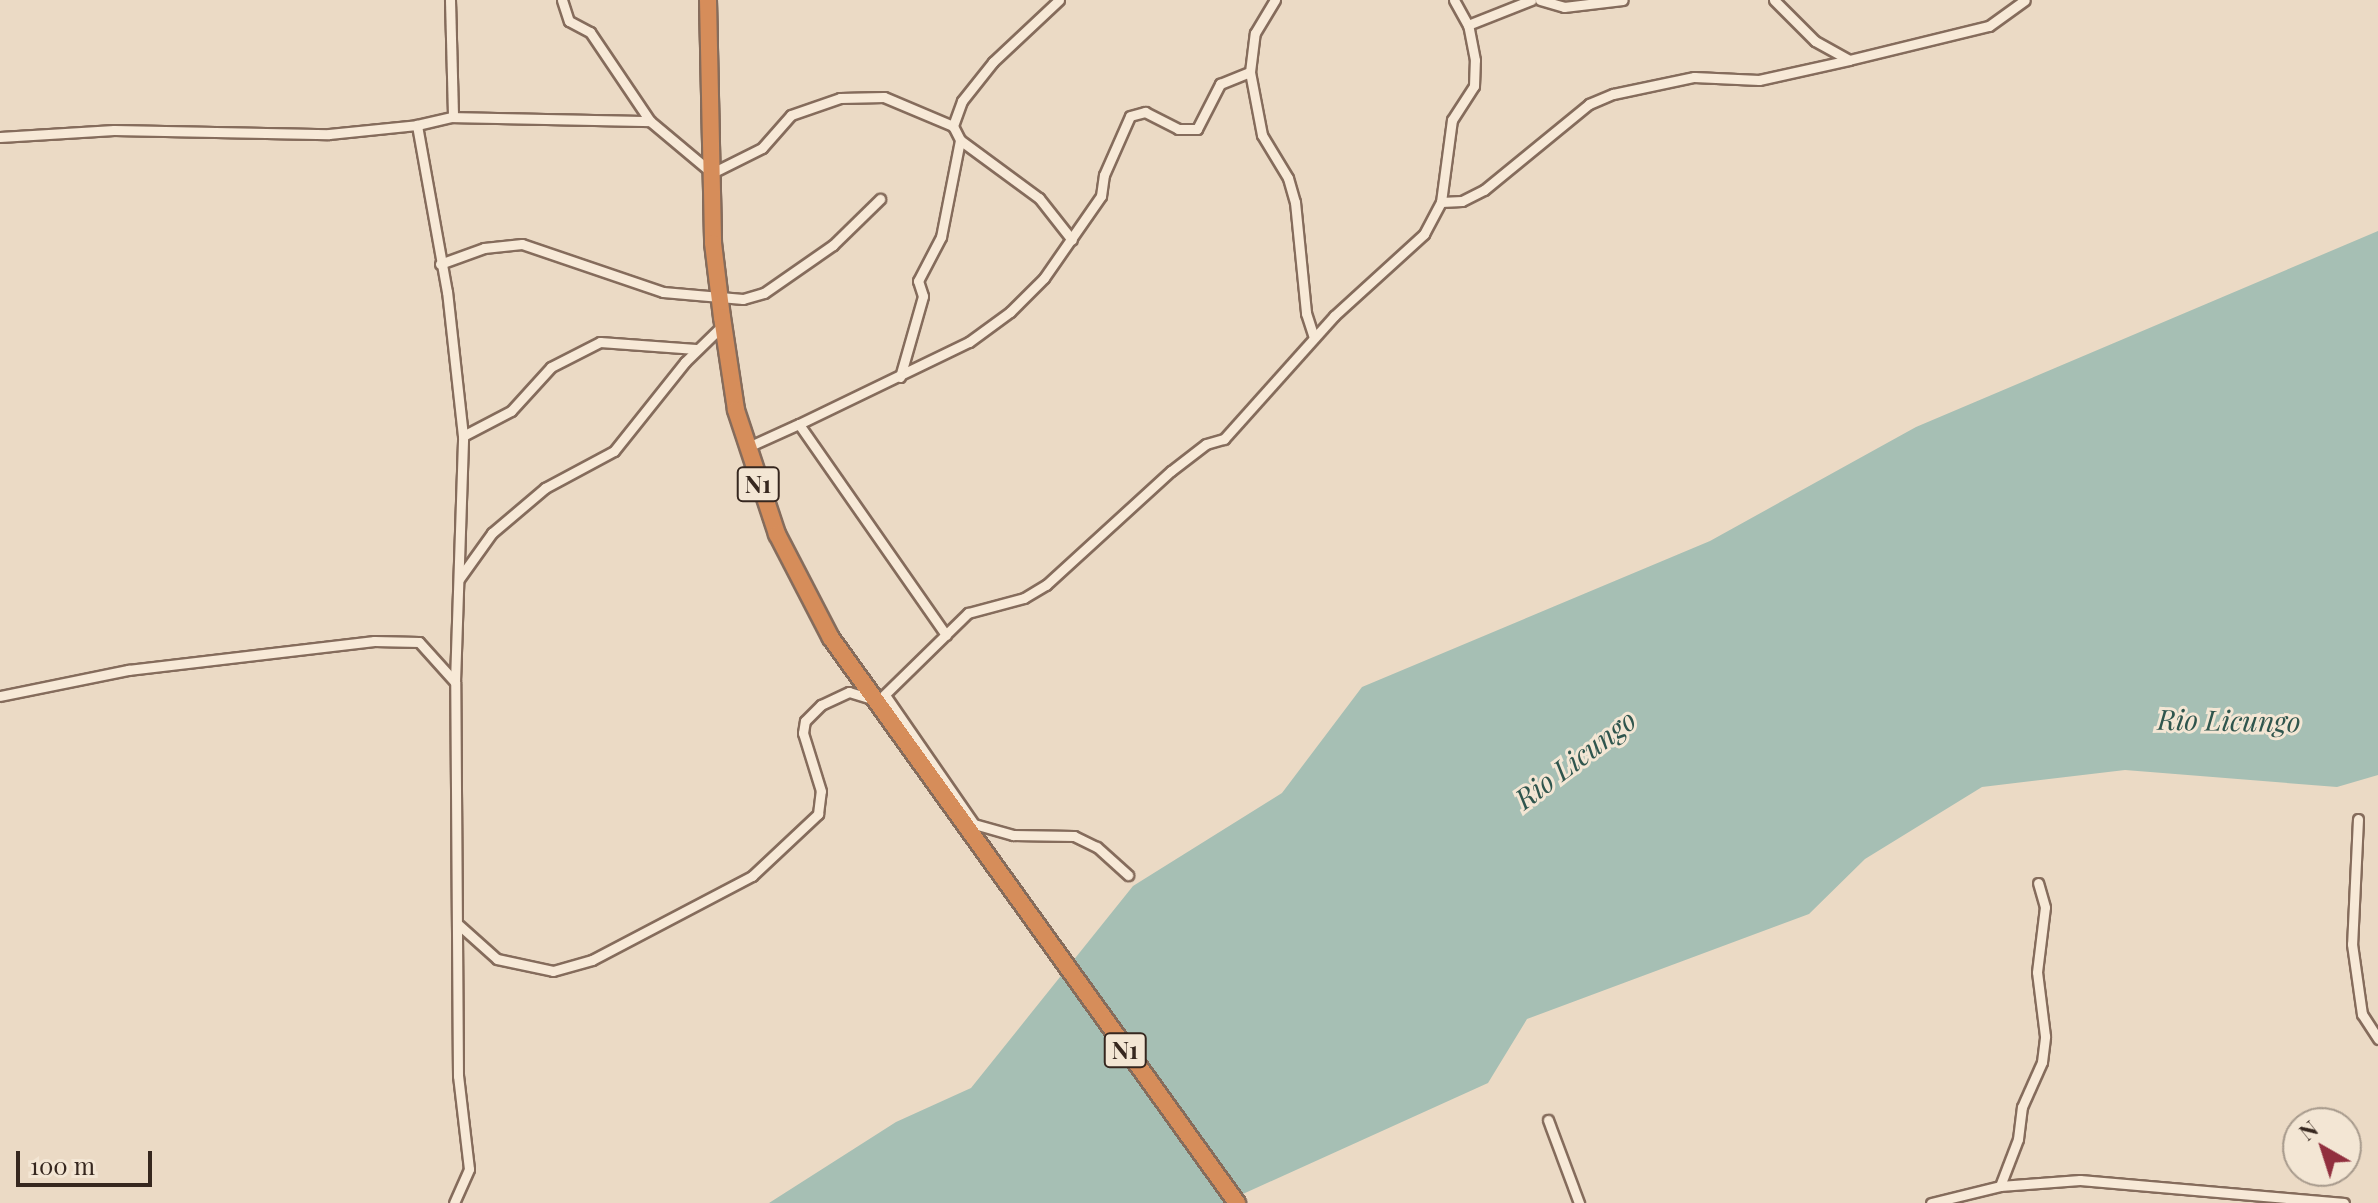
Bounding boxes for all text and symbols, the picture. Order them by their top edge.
road number: N1 [736,464,780,504]
water label: Rio Licungo [2157,702,2301,738]
water label: Rio Licungo [1508,703,1642,815]
road number: N1 [1103,1030,1147,1070]
north arrow [2282,1107,2362,1187]
text: N [2293,1113,2324,1147]
scale bar [20,1135,156,1185]
text: 100 m [30,1149,95,1181]

